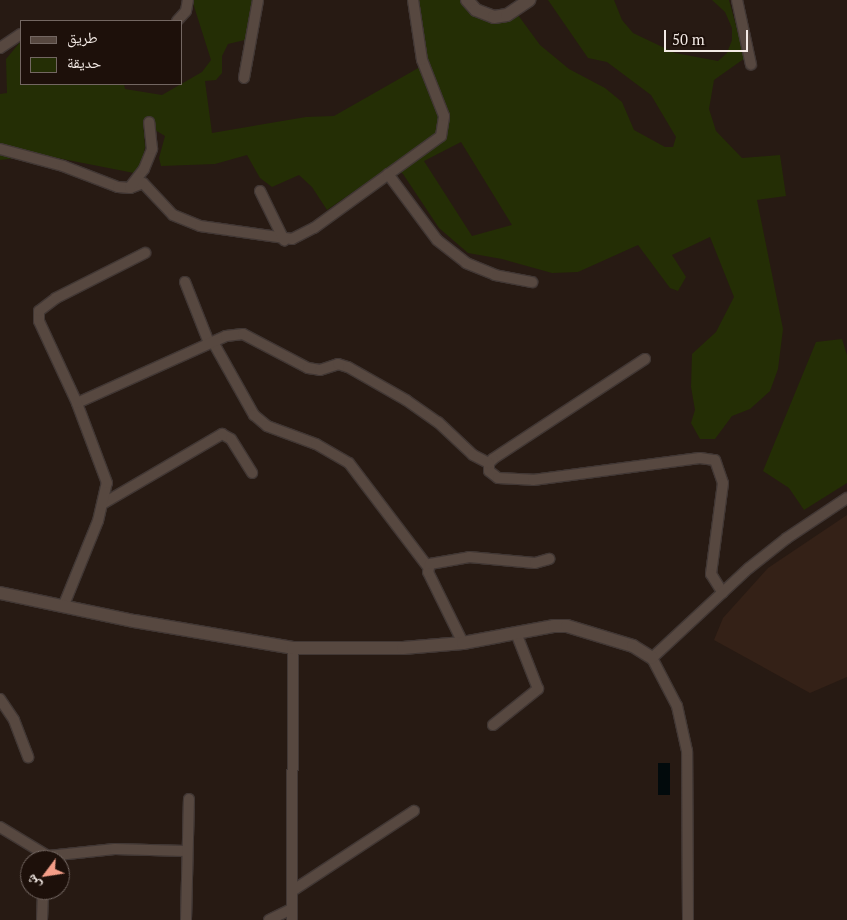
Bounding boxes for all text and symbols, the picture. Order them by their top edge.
legend [20,20,182,85]
scale bar [667,20,751,52]
text: طريق [67,27,98,47]
text: 50 m [672,29,705,49]
text: حديقة [67,52,101,72]
north arrow [20,850,70,900]
text: ش [21,871,45,894]

